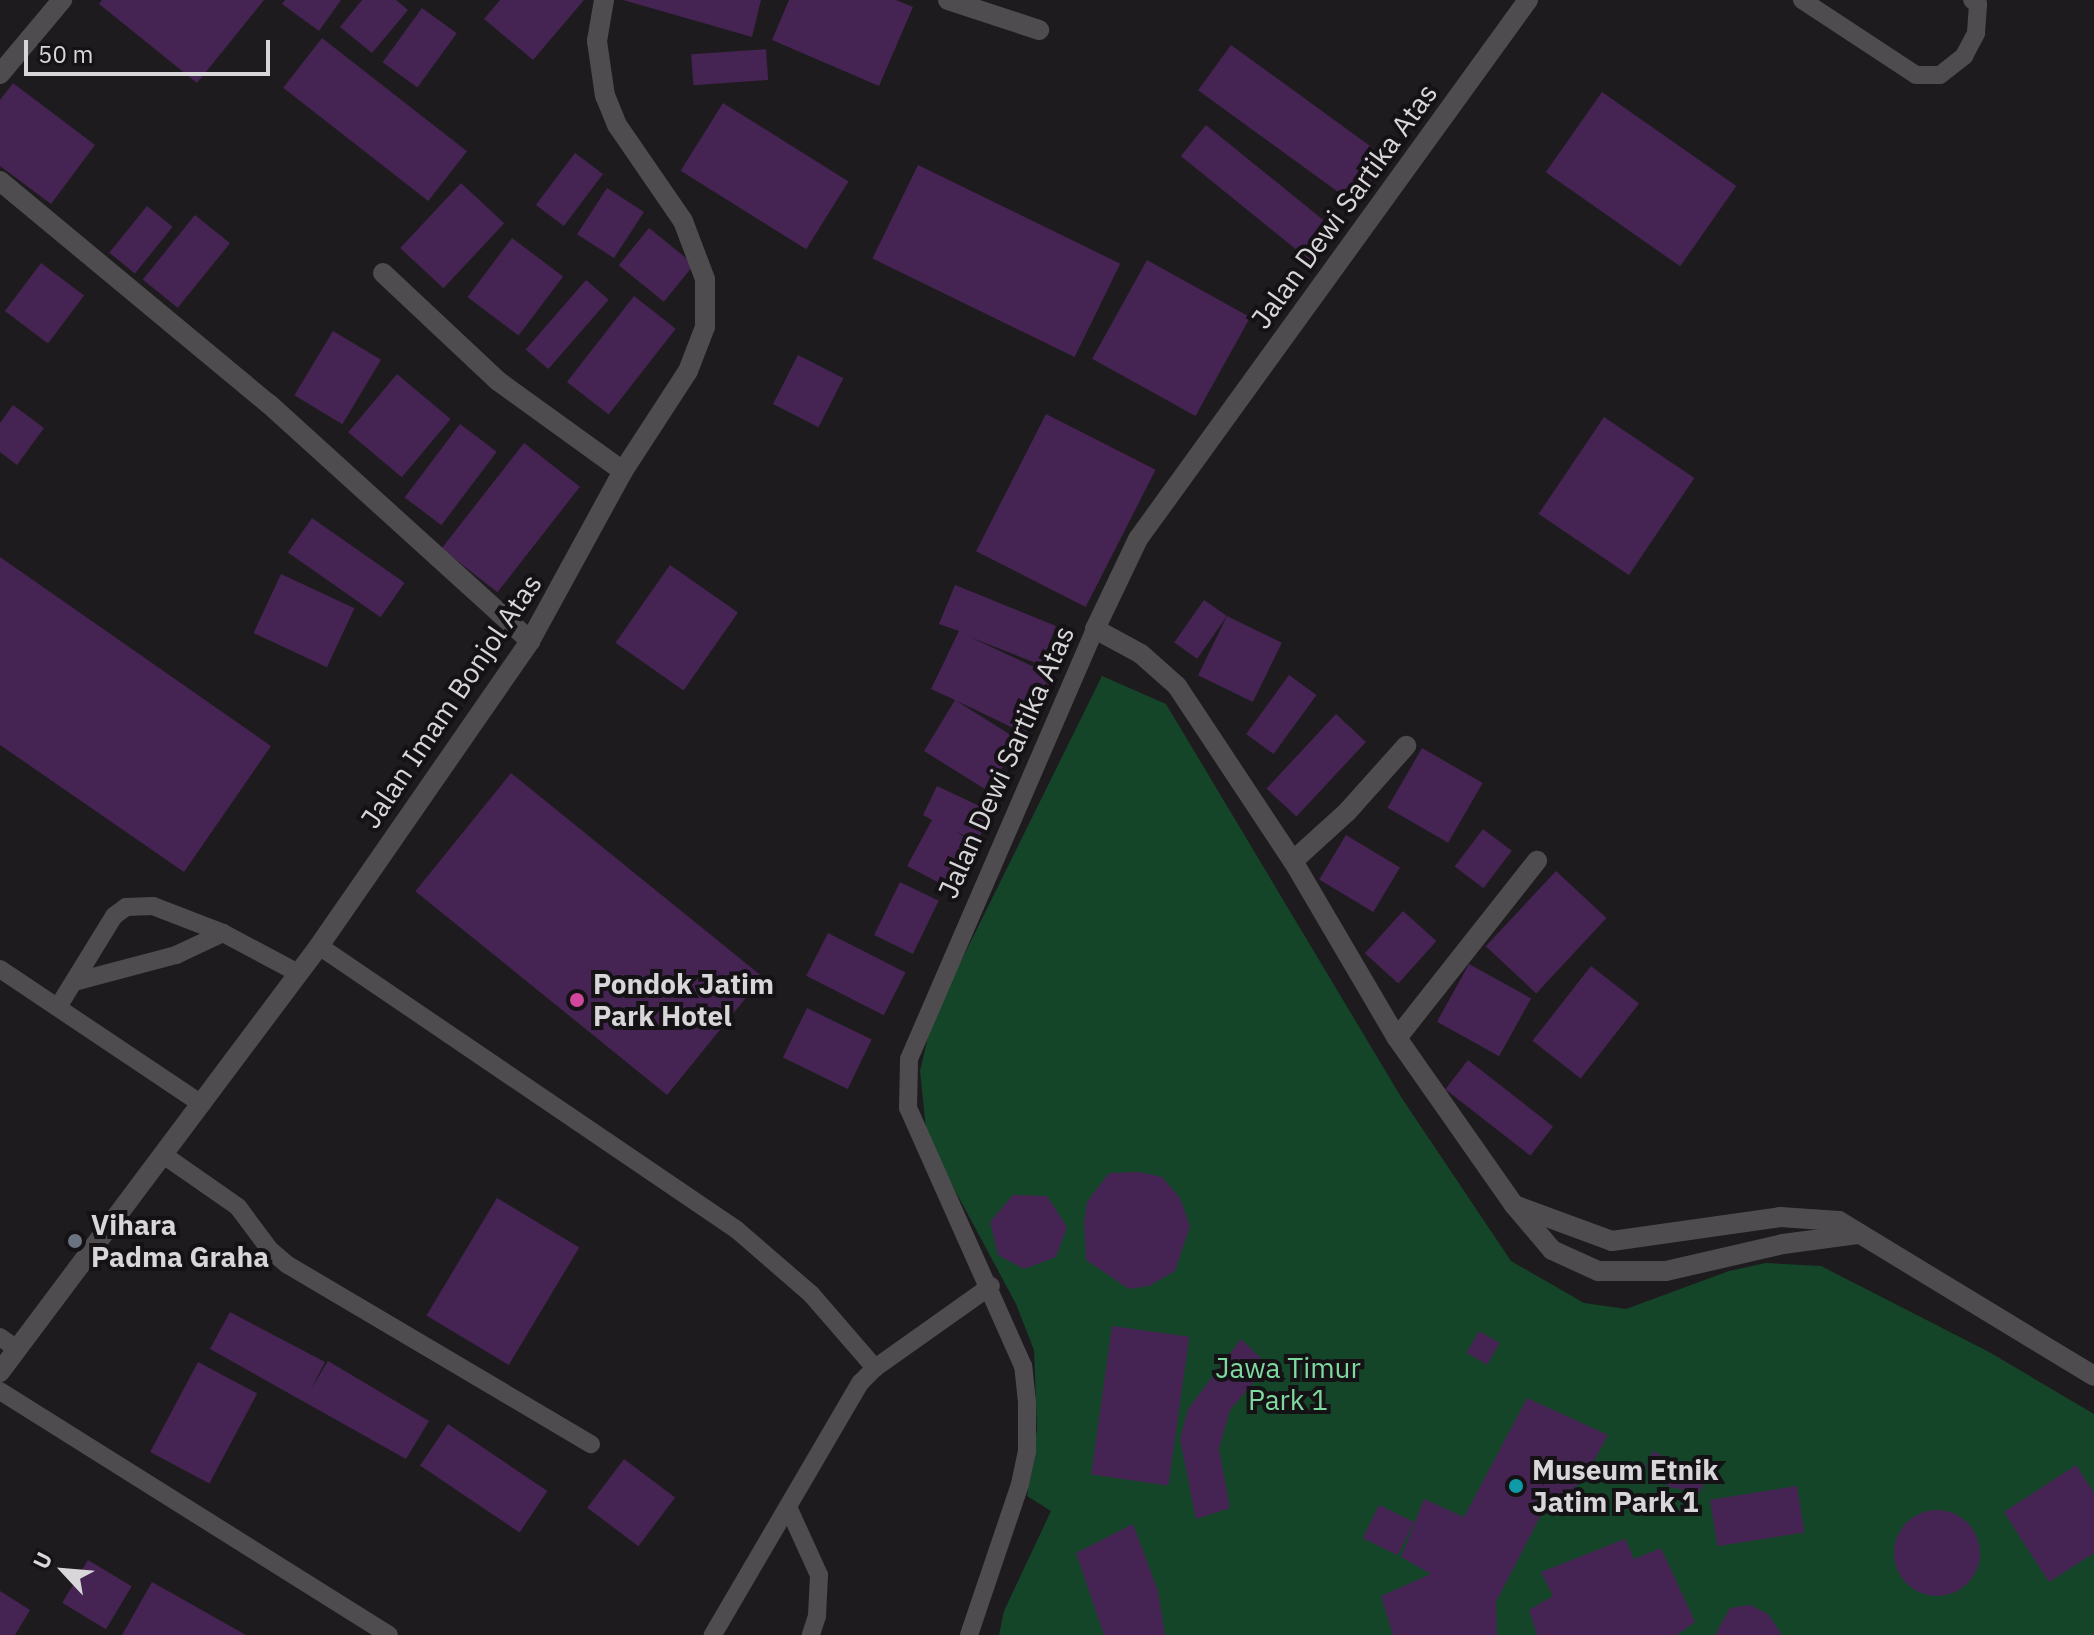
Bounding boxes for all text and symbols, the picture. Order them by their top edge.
scale bar [28,24,274,74]
text: 50 m [38,38,93,70]
street label: Jalan Dewi Sartika Atas [1244,77,1444,335]
street label: Jalan Imam Bonjol Atas [353,568,549,834]
street label: Jalan Dewi Sartika Atas [931,621,1081,903]
place label: Pondok Jatim Park Hotel [593,967,774,1033]
marker: Pondok Jatim Park Hotel [568,991,586,1009]
place label: Vihara Padma Graha [91,1208,269,1274]
marker: Vihara Padma Graha [66,1232,84,1250]
park label: Jawa Timur Park 1 [1215,1351,1361,1417]
place label: Museum Etnik Jatim Park 1 [1532,1453,1718,1519]
marker: Museum Etnik Jatim Park 1 [1507,1477,1525,1495]
north arrow [24,1531,104,1611]
text: U [26,1547,58,1573]

